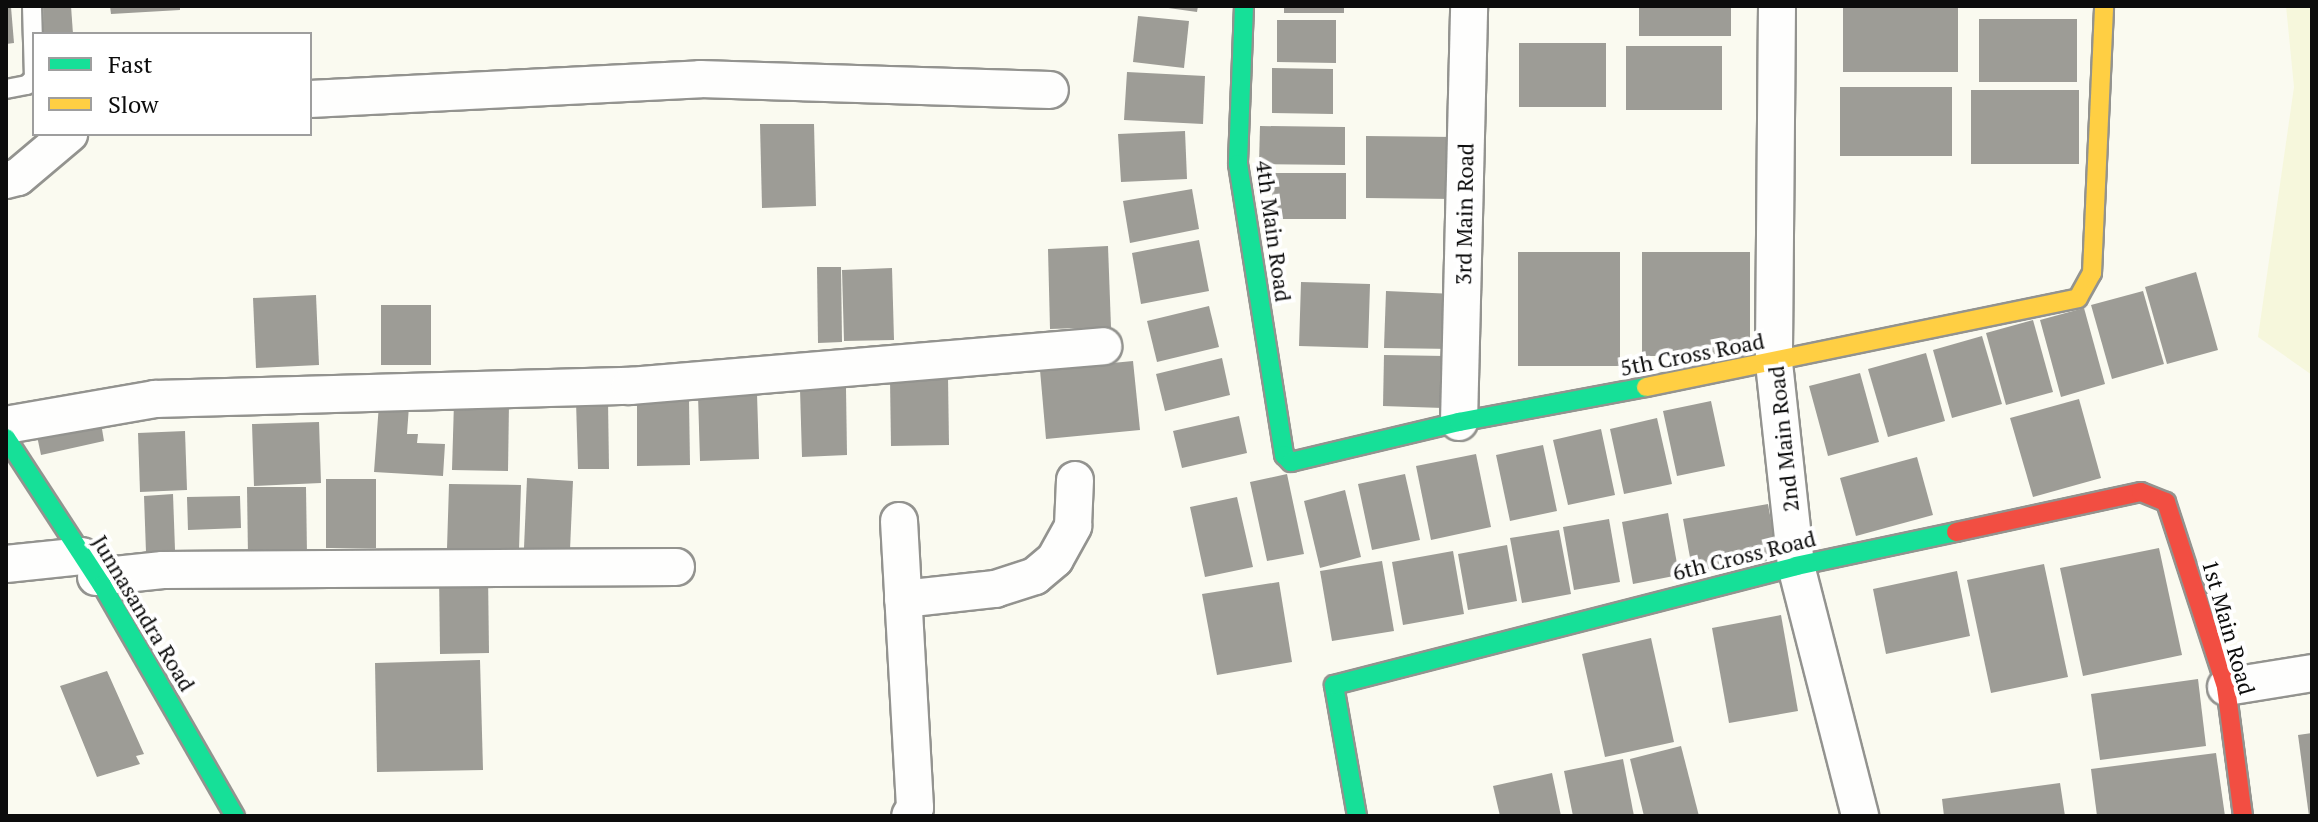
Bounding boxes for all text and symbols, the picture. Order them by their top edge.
legend [32,32,312,136]
text: Fast [108,48,152,80]
text: Slow [108,88,159,120]
street label: 3rd Main Road [1450,143,1478,285]
street label: 4th Main Road [1251,159,1297,303]
street label: 5th Cross Road [1618,327,1766,381]
street label: 2nd Main Road [1762,365,1804,513]
street label: 6th Cross Road [1670,524,1818,586]
street label: Junnasandra Road [87,530,201,696]
street label: 1st Main Road [2197,557,2261,697]

